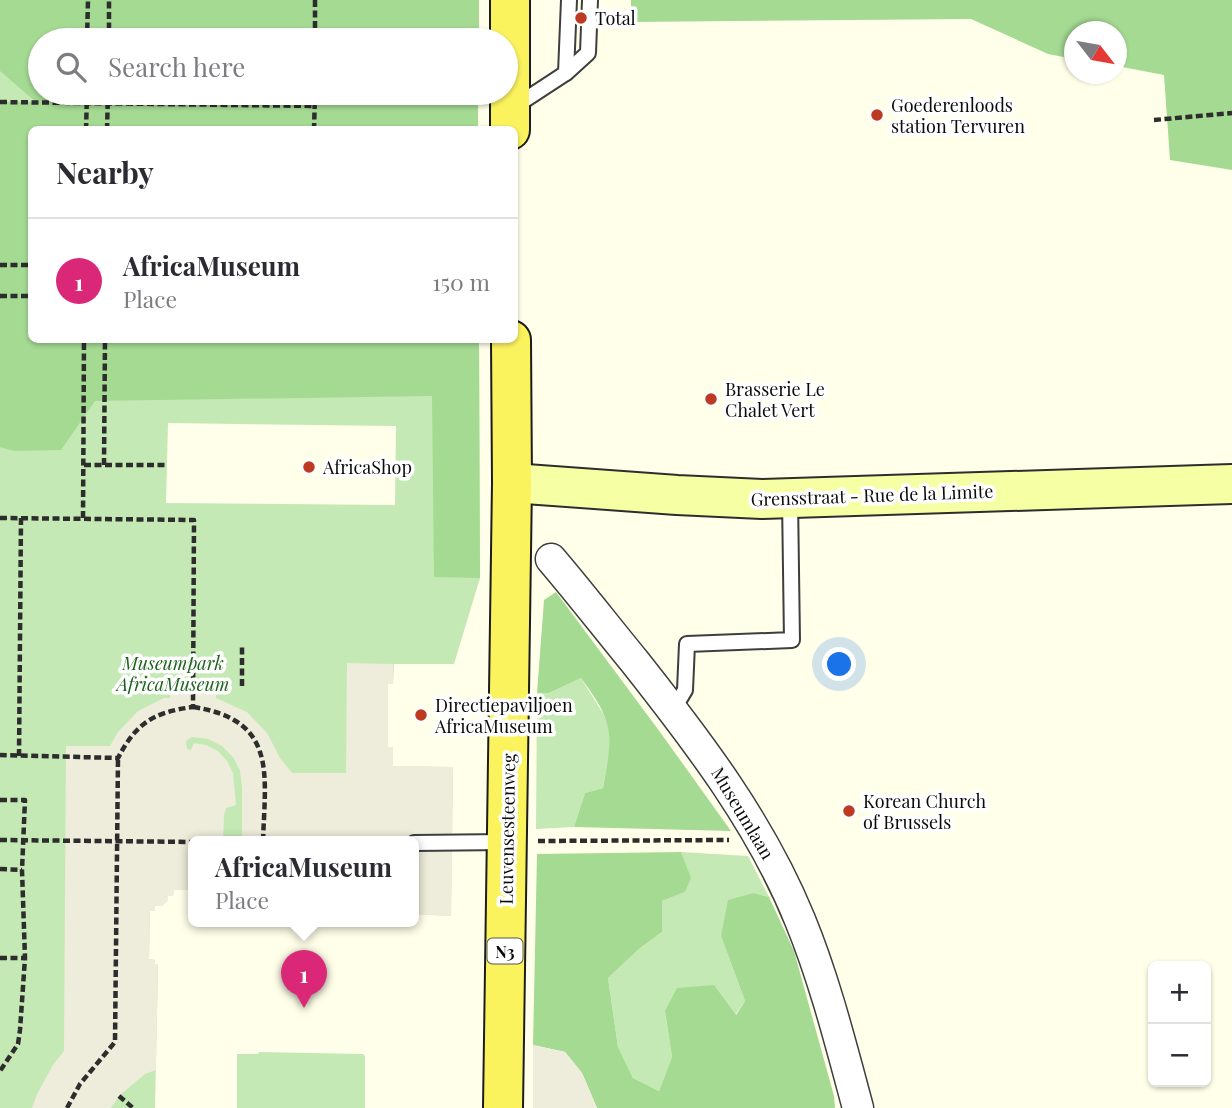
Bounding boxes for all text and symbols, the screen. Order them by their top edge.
place label: Total [595,6,636,30]
marker: Total [573,10,589,26]
north arrow [1064,21,1127,84]
search box [28,28,518,105]
icon: search [52,48,90,86]
text: Search here [108,49,245,84]
place label: Goederenloods station Tervuren [891,93,1025,138]
marker: Goederenloods station Tervuren [869,107,885,123]
text: Nearby [56,152,154,192]
text: AfricaMuseum [123,248,300,283]
text: 1 [75,266,83,297]
text: 150 m [432,266,490,297]
text: Place [123,283,177,314]
place label: Brasserie Le Chalet Vert [725,377,825,422]
marker: Brasserie Le Chalet Vert [703,391,719,407]
place label: AfricaShop [322,455,412,479]
marker: AfricaShop [301,459,317,475]
street label: Grensstraat - Rue de la Limite [750,479,994,511]
your location [822,647,856,681]
park label: Museumpark AfricaMuseum [115,651,229,696]
place label: Directiepaviljoen AfricaMuseum [434,693,573,738]
marker: Directiepaviljoen AfricaMuseum [413,707,429,723]
street label: Leuvensesteenweg [494,753,520,905]
street label: Museumlaan [706,763,780,864]
place label: Korean Church of Brussels [863,789,986,834]
marker: Korean Church of Brussels [841,803,857,819]
popup [188,836,419,927]
text: AfricaMuseum [215,849,392,884]
text: Place [215,884,269,915]
road number: N3 [488,939,522,964]
pin: 1 [281,950,327,1008]
map controls [1148,961,1211,1087]
button: + [1148,961,1211,1024]
button: − [1148,1024,1211,1087]

